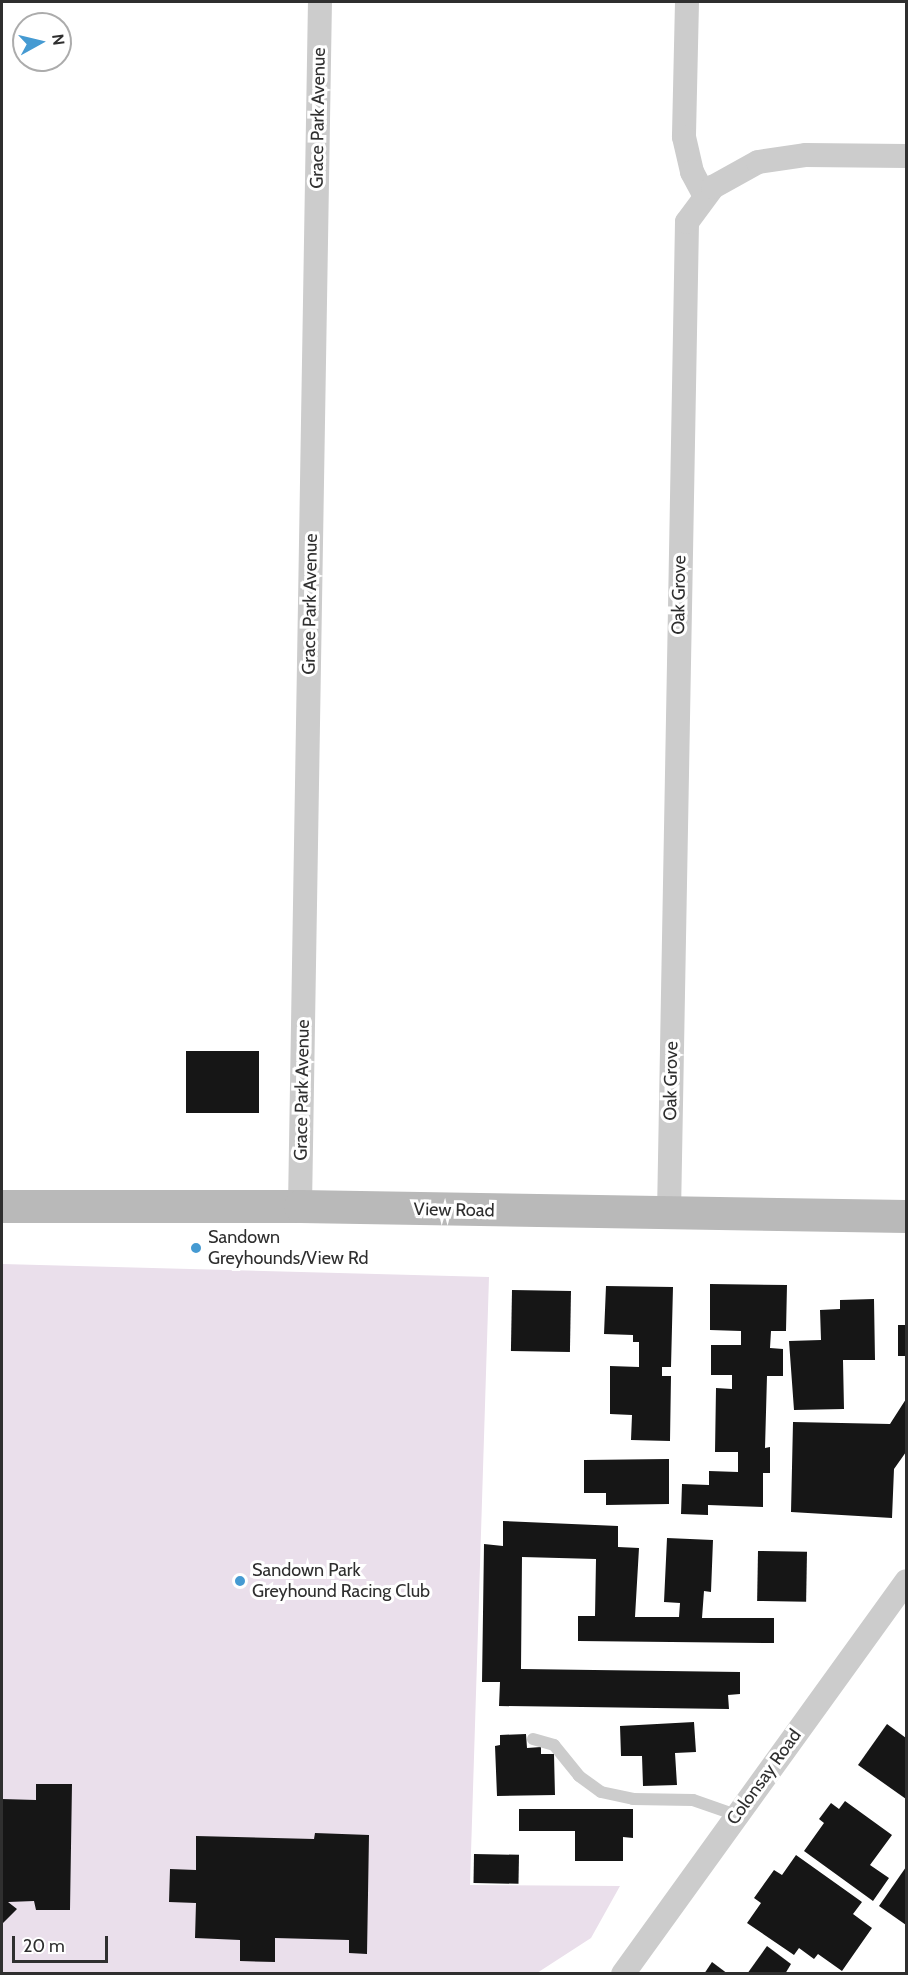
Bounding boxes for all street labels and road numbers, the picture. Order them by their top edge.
street label: Grace Park Avenue [306,47,330,189]
street label: Grace Park Avenue [298,533,322,675]
street label: Oak Grove [668,555,690,635]
street label: Grace Park Avenue [290,1019,314,1161]
street label: Oak Grove [660,1041,682,1121]
street label: View Road [413,1198,495,1222]
street label: Colonsay Road [722,1725,806,1829]

